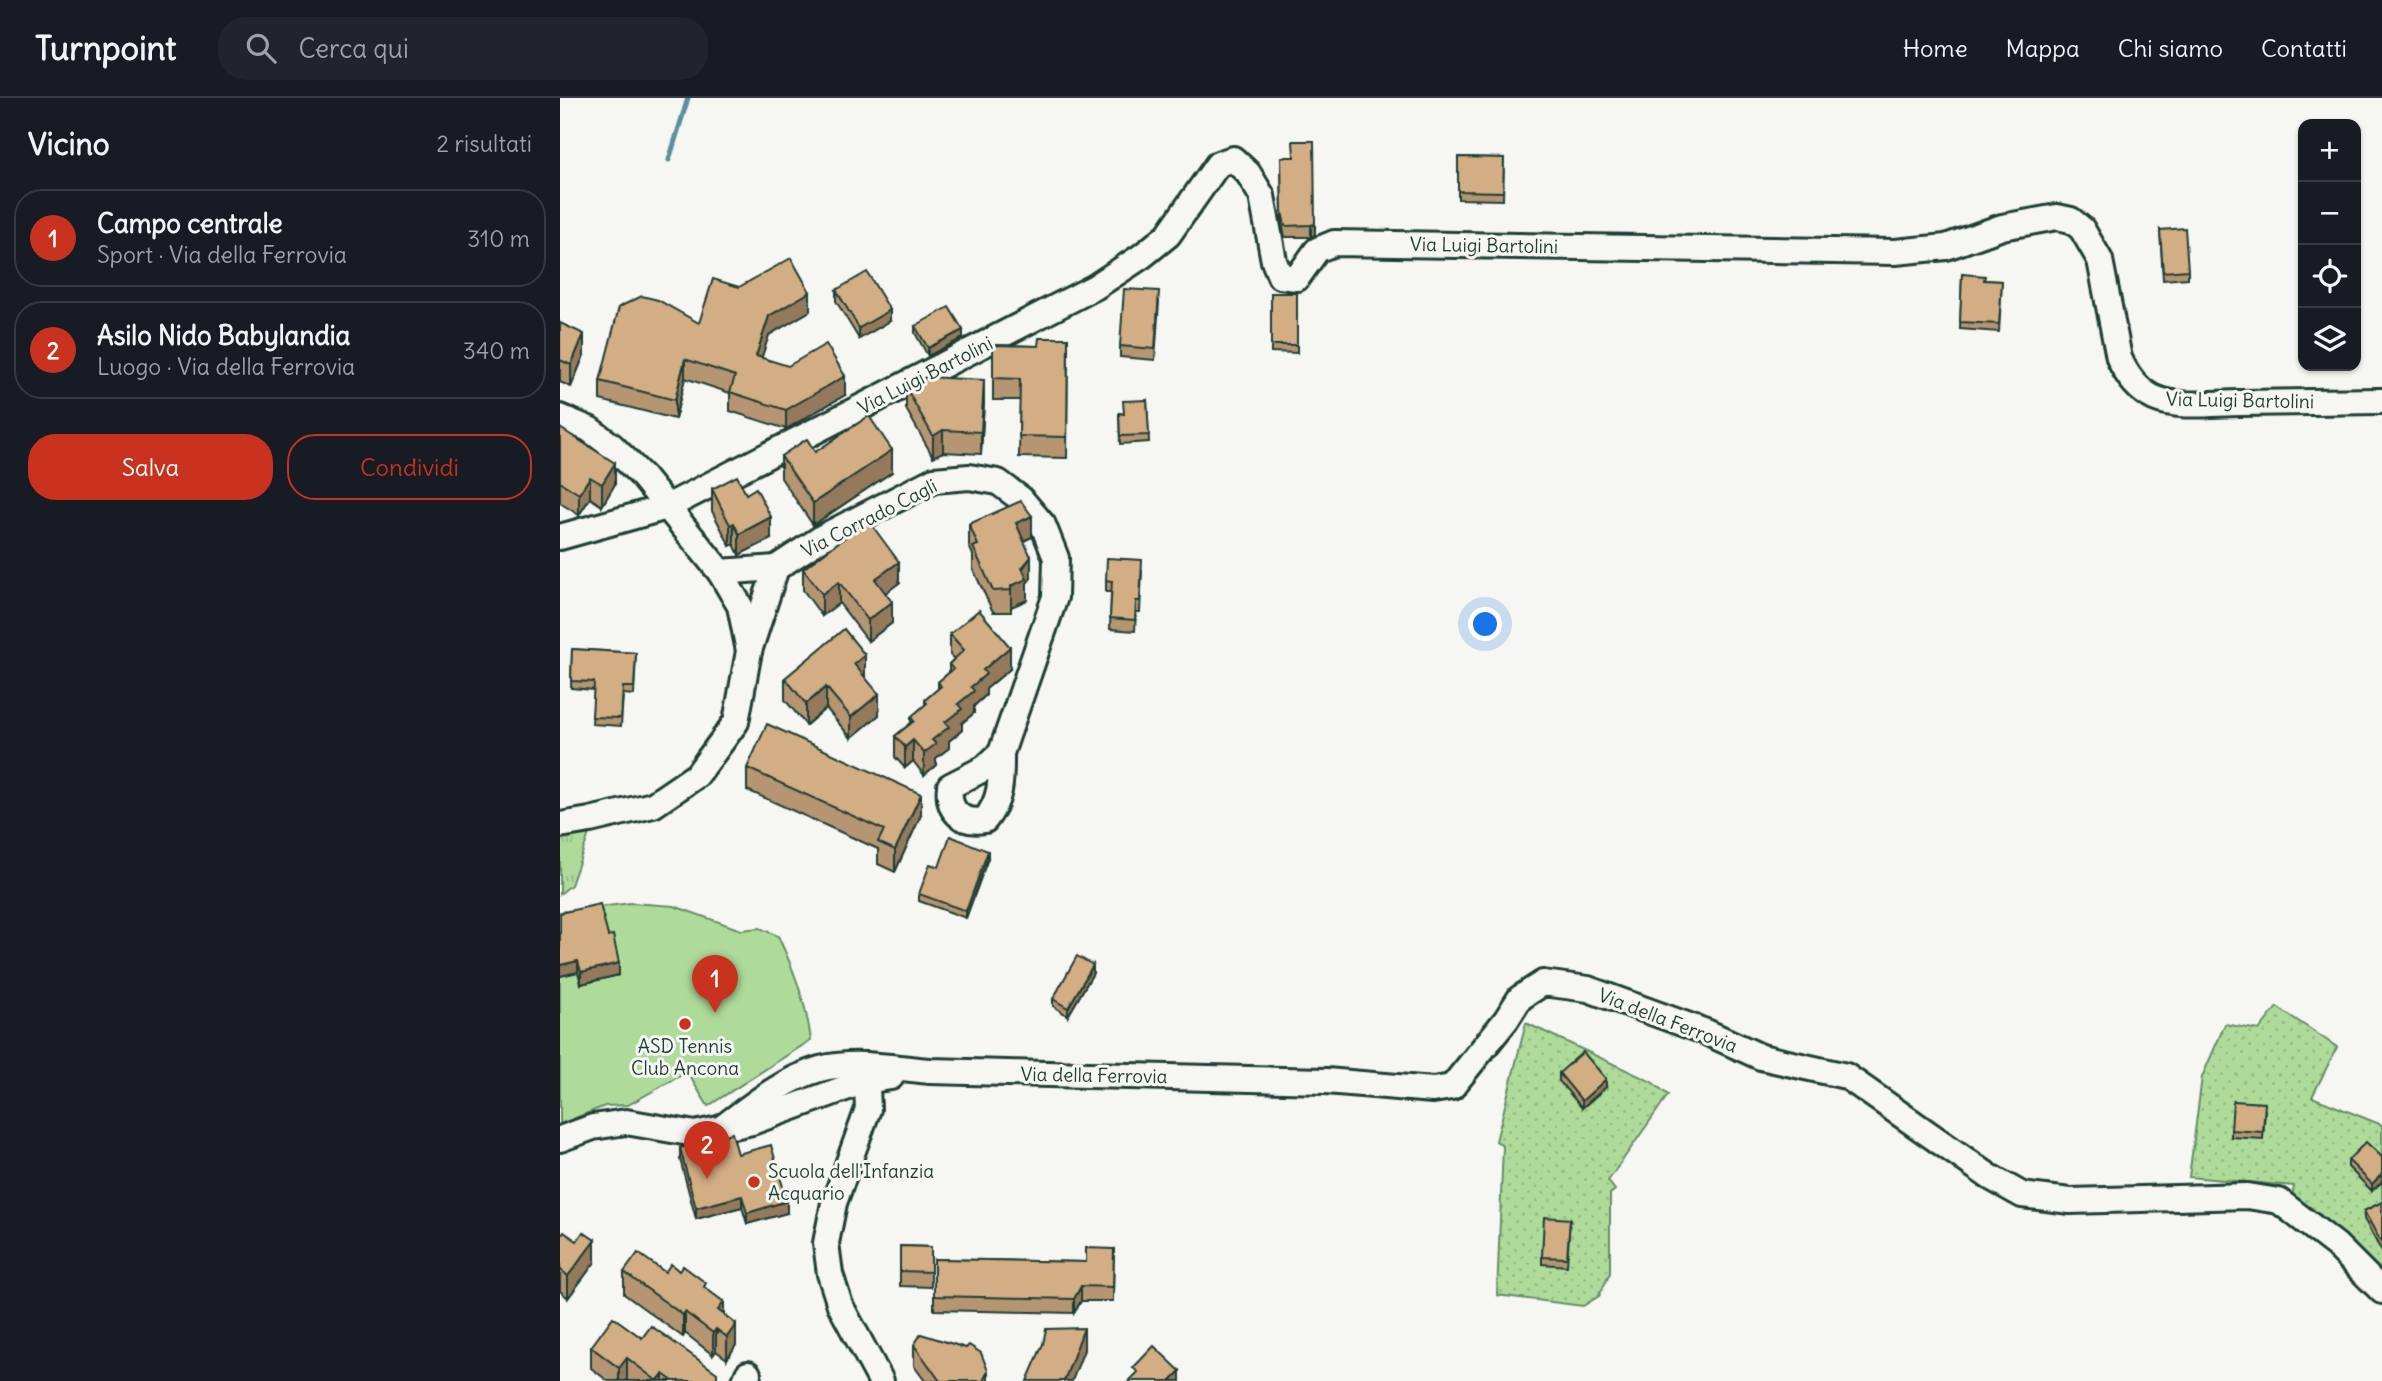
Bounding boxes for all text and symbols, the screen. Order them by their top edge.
search box [218,17,708,80]
text: Turnpoint [35,27,176,69]
icon: search [242,29,280,67]
text: Cerca qui [298,32,409,65]
text: Home [1903,33,1968,63]
text: Mappa [2006,33,2080,63]
text: Chi siamo [2118,33,2223,63]
text: Contatti [2261,33,2347,63]
map controls [2298,119,2361,371]
button: + [2298,119,2361,182]
text: Vicino [28,125,110,163]
text: 2 risultati [437,129,532,158]
button: − [2298,182,2361,245]
text: Campo centrale [97,207,283,240]
text: 1 [48,224,58,253]
text: 310 m [467,224,530,253]
street label: Via Luigi Bartolini [1410,232,1558,258]
text: Sport · Via della Ferrovia [97,240,347,269]
button: locate [2298,245,2361,308]
button: layers [2298,308,2361,371]
text: Asilo Nido Babylandia [97,319,350,352]
street label: Via Luigi Bartolini [854,331,996,419]
text: 2 [47,336,59,365]
text: 340 m [463,336,530,365]
text: Luogo · Via della Ferrovia [97,352,355,381]
street label: Via Luigi Bartolini [2166,387,2314,413]
button: Salva [28,434,273,500]
button: Condividi [287,434,532,500]
street label: Via Corrado Cagli [797,473,941,563]
your location [1468,607,1502,641]
pin: 1 [692,955,738,1013]
street label: Via della Ferrovia [1595,982,1741,1058]
marker: ASD Tennis Club Ancona [677,1016,693,1032]
place label: ASD Tennis Club Ancona [631,1034,739,1080]
street label: Via della Ferrovia [1020,1062,1168,1088]
pin: 2 [684,1121,730,1179]
place label: Scuola dell'Infanzia Acquario [768,1159,934,1205]
marker: Scuola dell'Infanzia Acquario [746,1174,762,1190]

